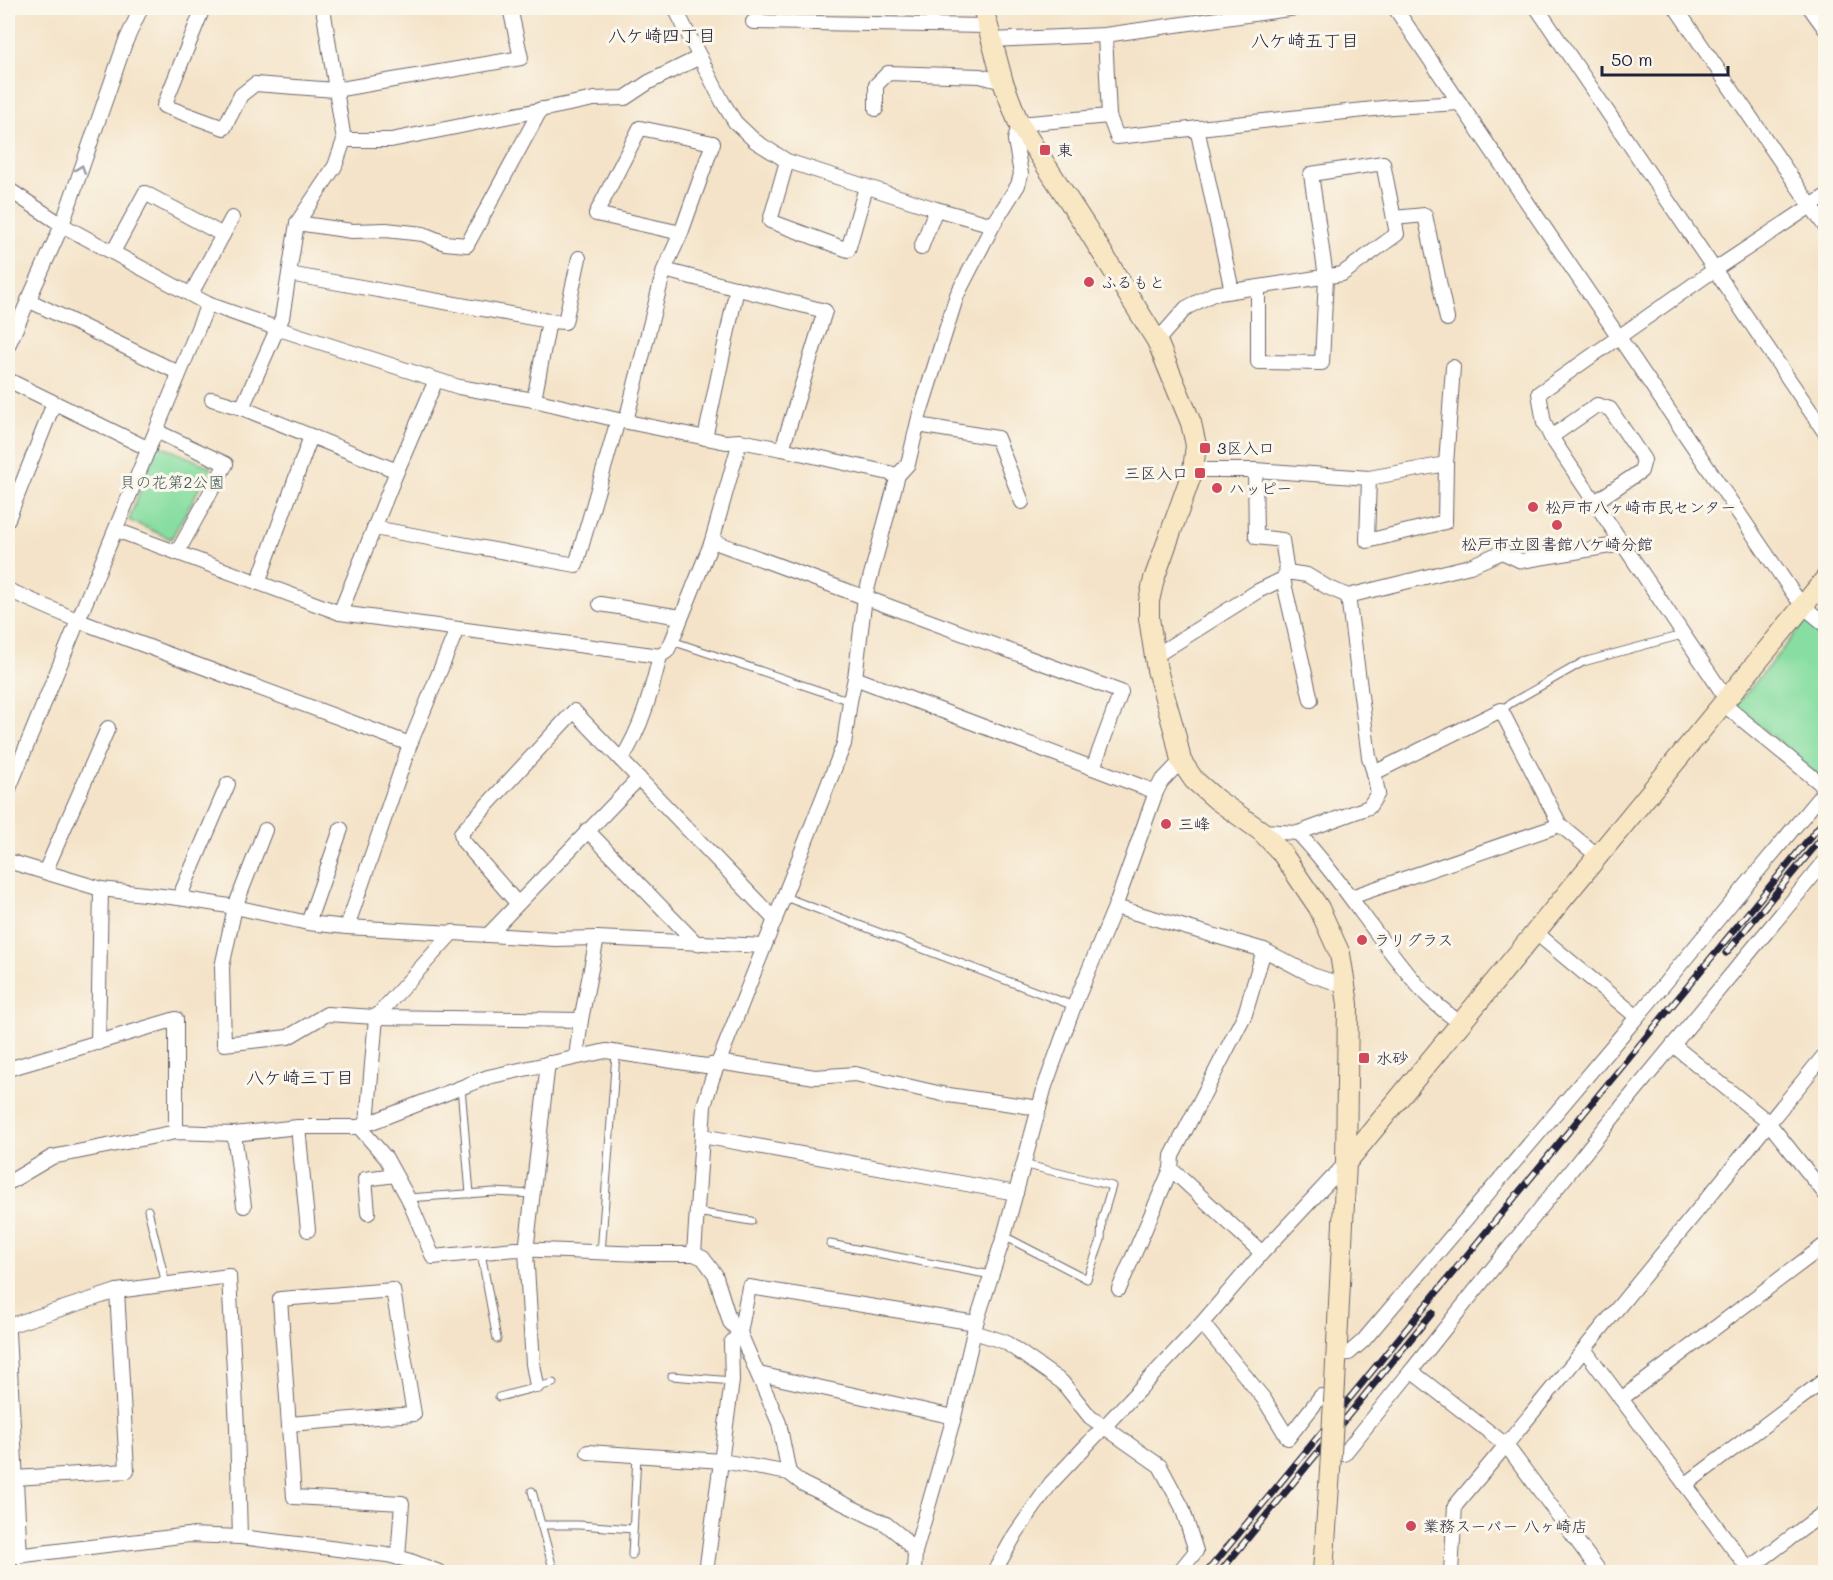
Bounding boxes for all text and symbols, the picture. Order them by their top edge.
district label: 八ケ崎四丁目 [608,23,716,47]
district label: 八ケ崎五丁目 [1251,28,1359,52]
scale bar [1602,39,1728,77]
text: 50 m [1611,47,1653,71]
place label: 東 [1057,139,1073,160]
marker: 東 [1038,143,1052,157]
one-way arrow [74,164,87,175]
place label: ふるもと [1101,271,1165,292]
marker: ふるもと [1082,275,1096,289]
place label: 3区入口 [1217,437,1274,458]
marker: 3区入口 [1198,441,1212,455]
place label: 三区入口 [1124,462,1188,483]
marker: 三区入口 [1193,466,1207,480]
park label: 貝の花第2公園 [120,471,224,492]
place label: ハッピー [1229,477,1292,498]
marker: ハッピー [1210,481,1224,495]
place label: 松戸市八ヶ崎市民センター [1545,496,1736,517]
marker: 松戸市八ヶ崎市民センター [1526,500,1540,514]
marker: 松戸市立図書館八ケ崎分館 [1550,518,1564,532]
place label: 松戸市立図書館八ケ崎分館 [1461,533,1653,554]
place label: 三峰 [1178,813,1210,834]
marker: 三峰 [1159,817,1173,831]
place label: ラリグラス [1374,929,1453,950]
marker: ラリグラス [1355,933,1369,947]
place label: 水砂 [1376,1047,1408,1068]
marker: 水砂 [1357,1051,1371,1065]
district label: 八ケ崎三丁目 [246,1065,354,1089]
place label: 業務スーパー 八ヶ崎店 [1423,1515,1587,1536]
marker: 業務スーパー 八ヶ崎店 [1404,1519,1418,1533]

